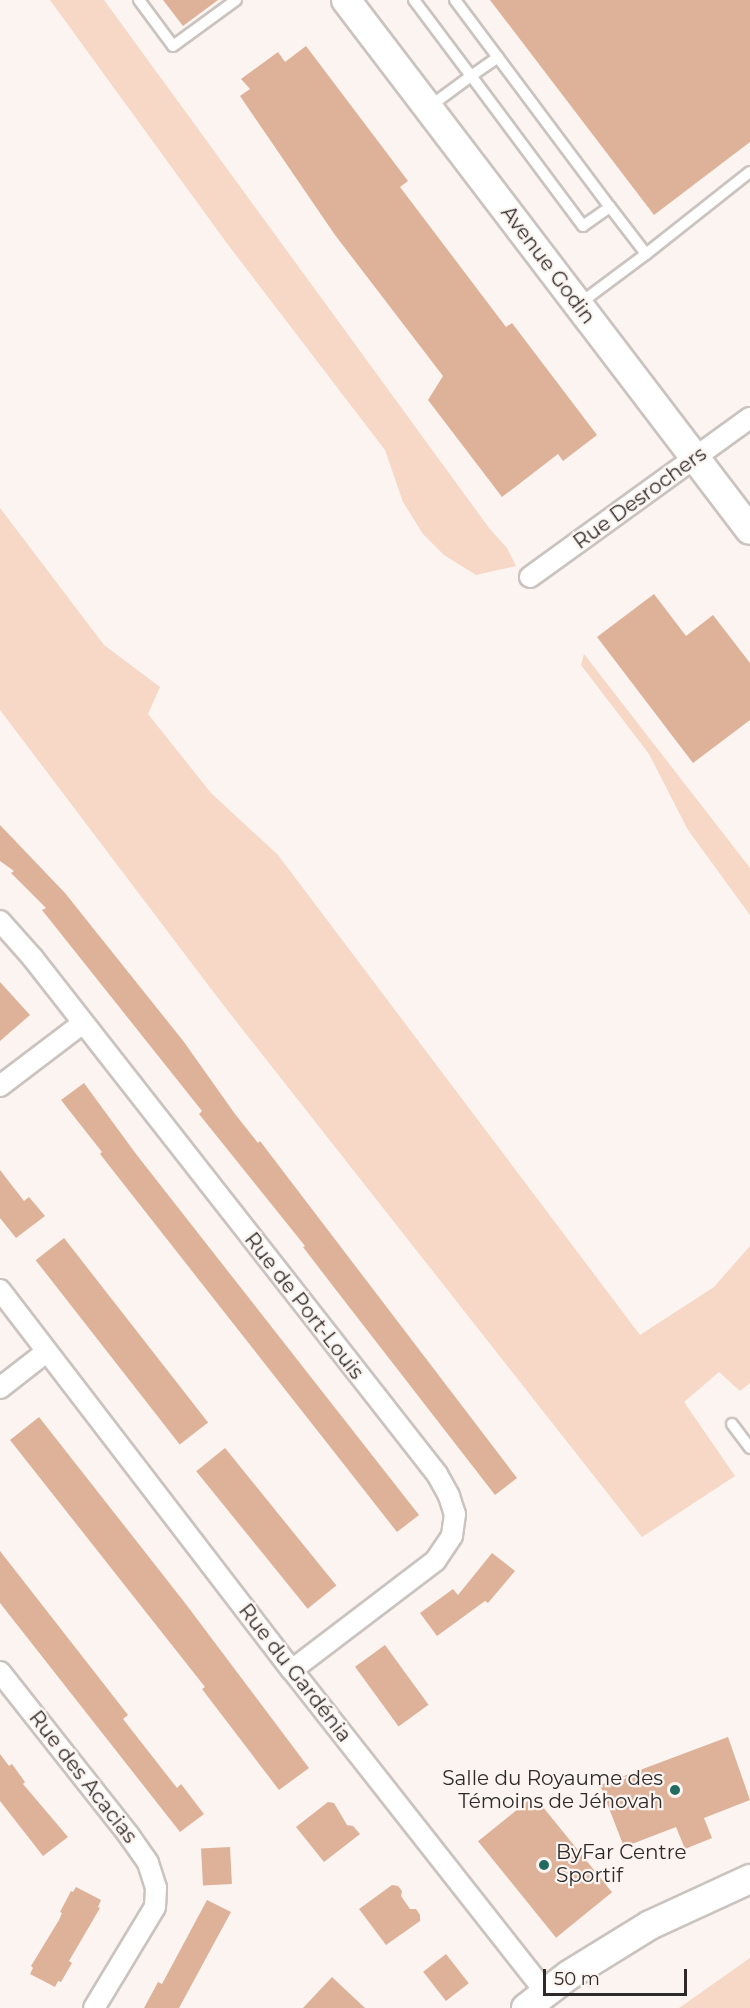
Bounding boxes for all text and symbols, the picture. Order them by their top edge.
street label: Avenue Godin [496,201,600,329]
street label: Rue Desrochers [569,442,711,554]
street label: Rue de Port-Louis [239,1228,369,1384]
street label: Rue du Gardénia [234,1599,356,1747]
street label: Rue des Acacias [24,1706,142,1848]
place label: Salle du Royaume des Témoins de Jéhovah [442,1766,663,1813]
marker: Salle du Royaume des Témoins de Jéhovah [668,1783,682,1797]
place label: ByFar Centre Sportif [556,1841,687,1888]
marker: ByFar Centre Sportif [537,1858,551,1872]
scale bar [546,1957,690,1995]
text: 50 m [554,1968,600,1990]

